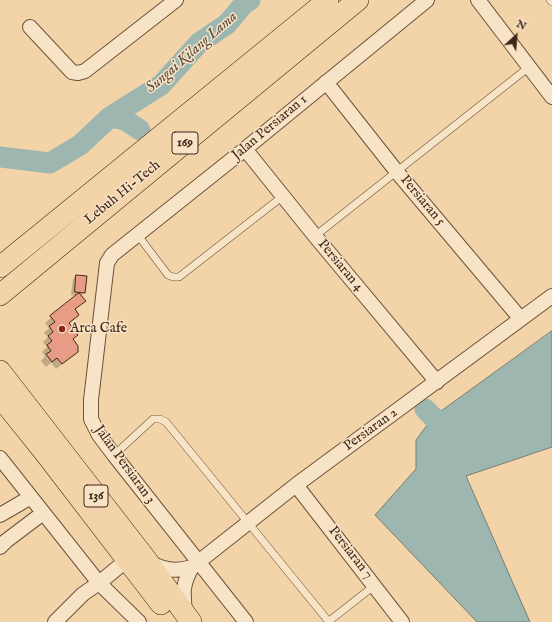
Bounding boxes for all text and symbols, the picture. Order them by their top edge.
water label: Sungai Kilang Lama [143,8,241,98]
north arrow [496,16,536,56]
text: N [514,17,529,34]
street label: Jalan Persiaran 1 [229,92,311,164]
road number: 169 [172,132,198,154]
street label: Lebuh Hi-Tech [82,157,164,229]
street label: Persiaran 5 [396,172,448,230]
street label: Persiaran 4 [313,237,367,295]
place label: Arca Cafe [70,321,127,337]
marker: Arca Cafe [57,324,67,334]
street label: Persiaran 2 [341,405,401,455]
street label: Jalan Persiaran 3 [90,422,158,508]
road number: 136 [84,485,108,507]
street label: Persiaran 7 [324,523,376,583]

